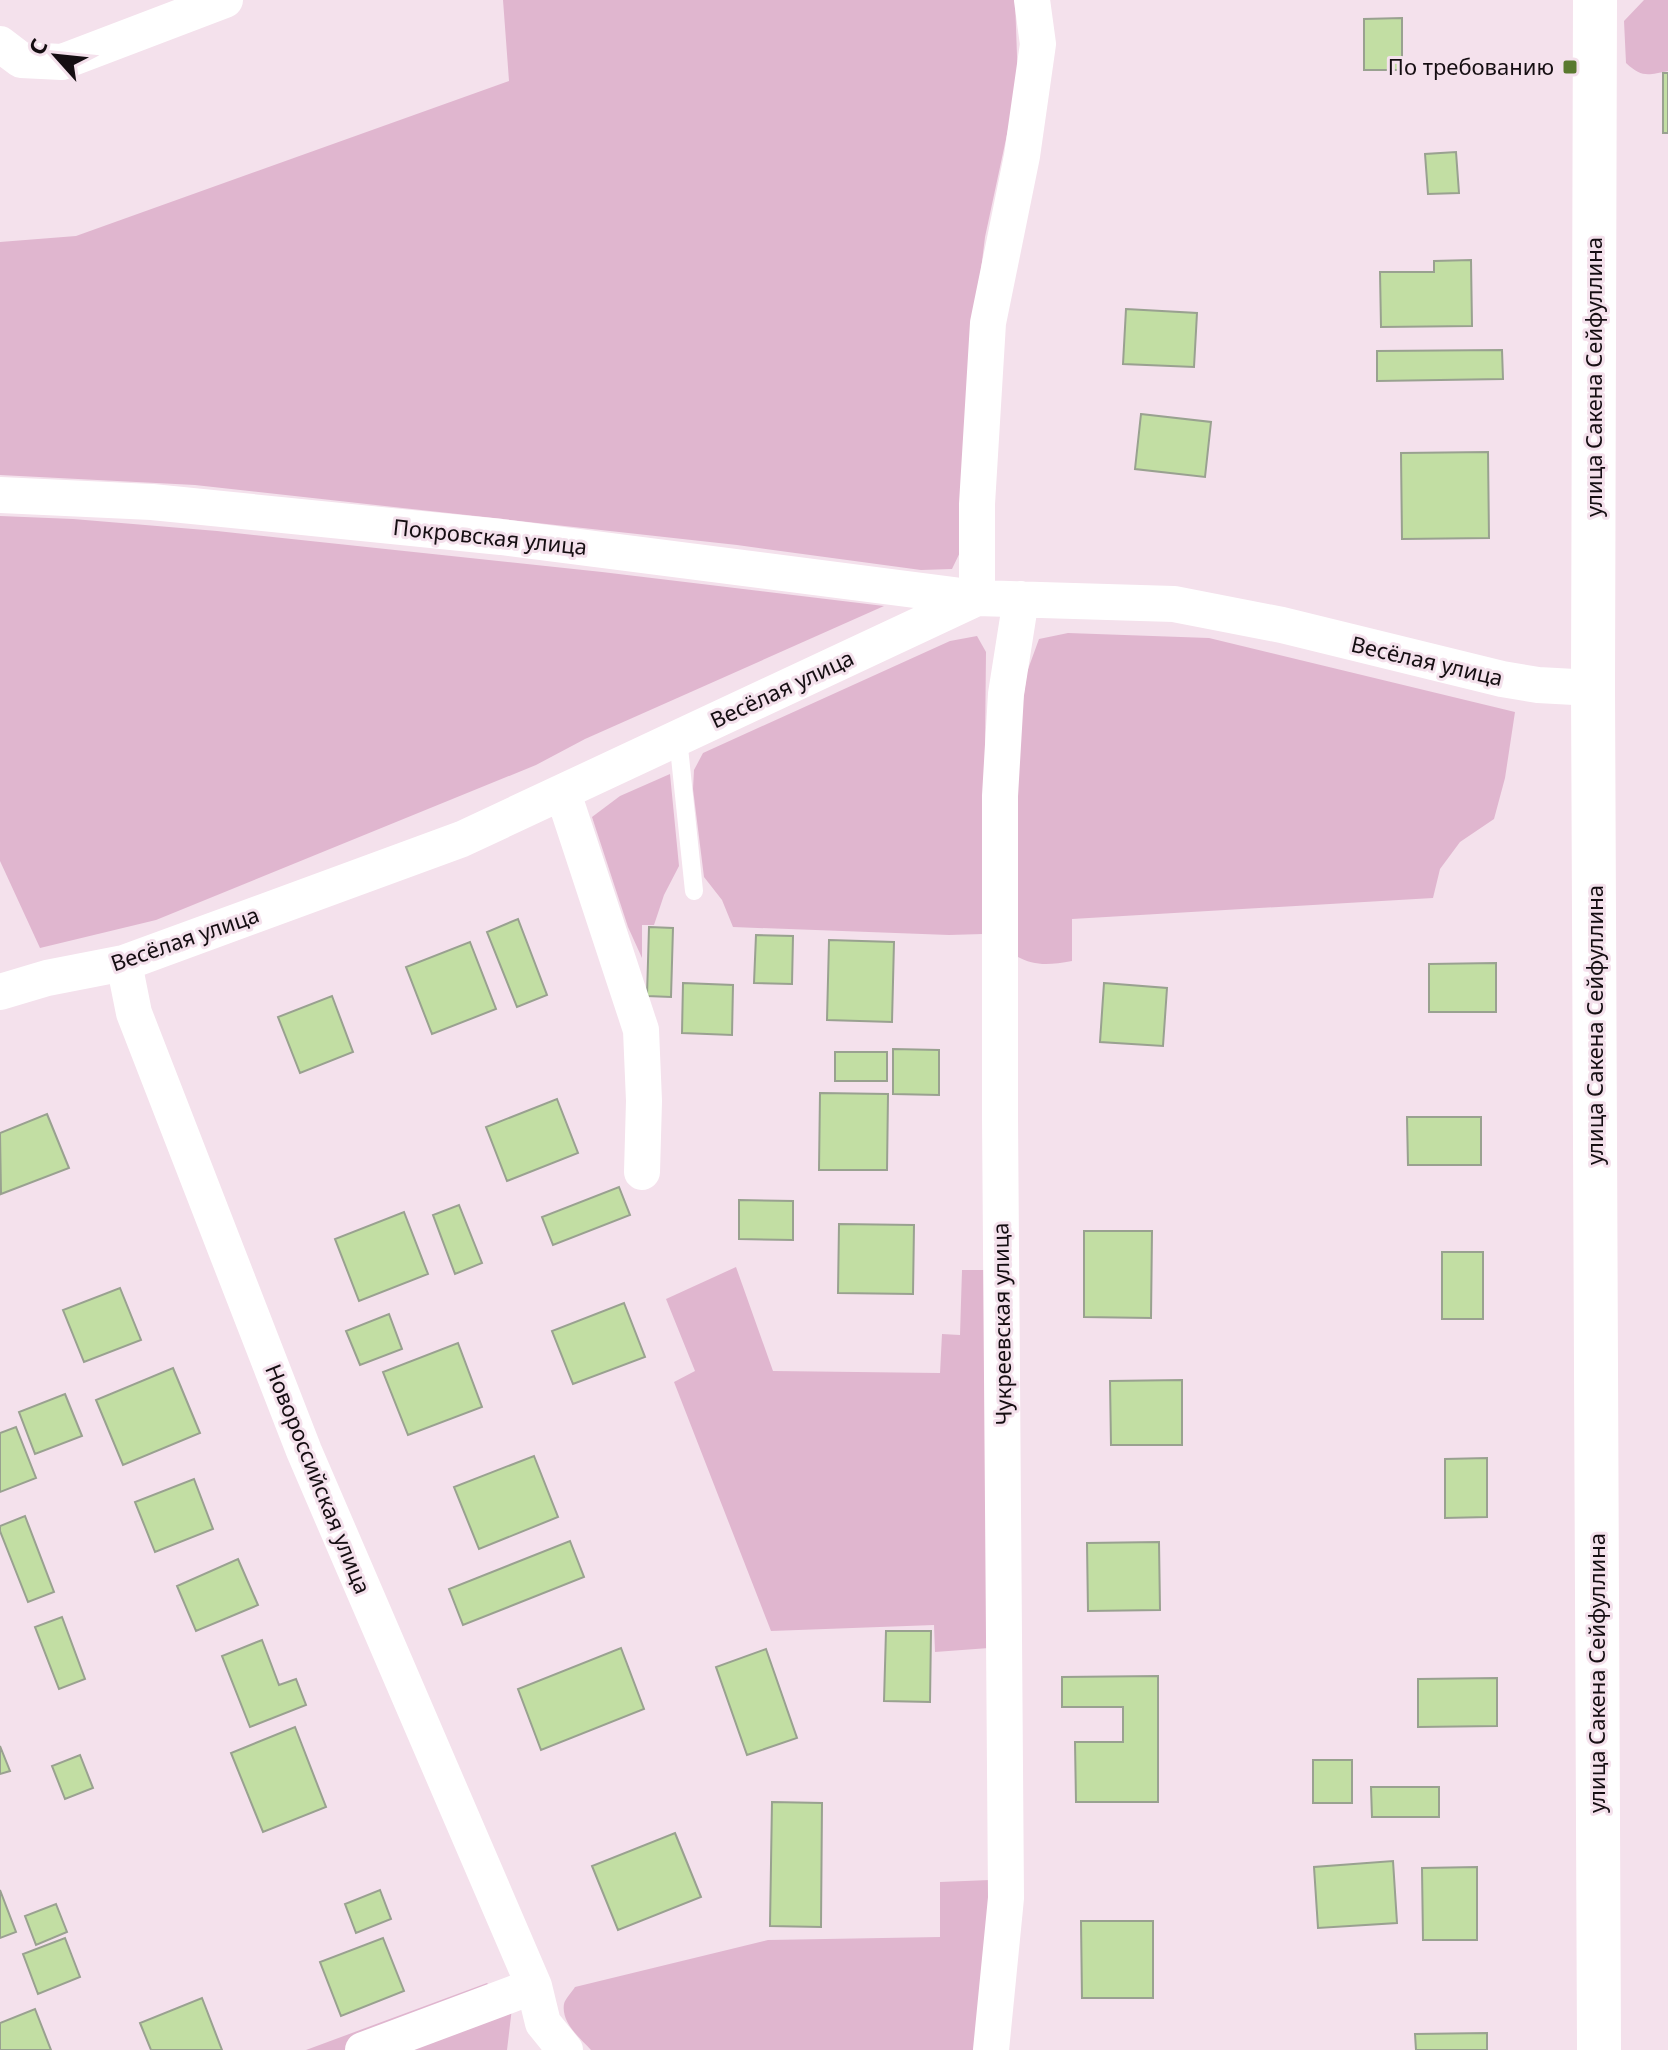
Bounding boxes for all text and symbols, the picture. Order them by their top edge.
north arrow [16,16,96,96]
text: С [21,33,54,60]
place label: По требованию [1388,51,1554,81]
marker: По требованию [1561,58,1579,76]
street label: улица Сакена Сейфуллина [1578,237,1608,517]
street label: Покровская улица [392,511,589,561]
street label: Весёлая улица [1348,628,1506,692]
street label: Весёлая улица [705,642,858,734]
street label: улица Сакена Сейфуллина [1579,885,1609,1165]
street label: Весёлая улица [106,899,263,977]
street label: Чукреевская улица [984,1222,1018,1426]
street label: Новороссийская улица [259,1359,379,1598]
street label: улица Сакена Сейфуллина [1581,1533,1611,1813]

